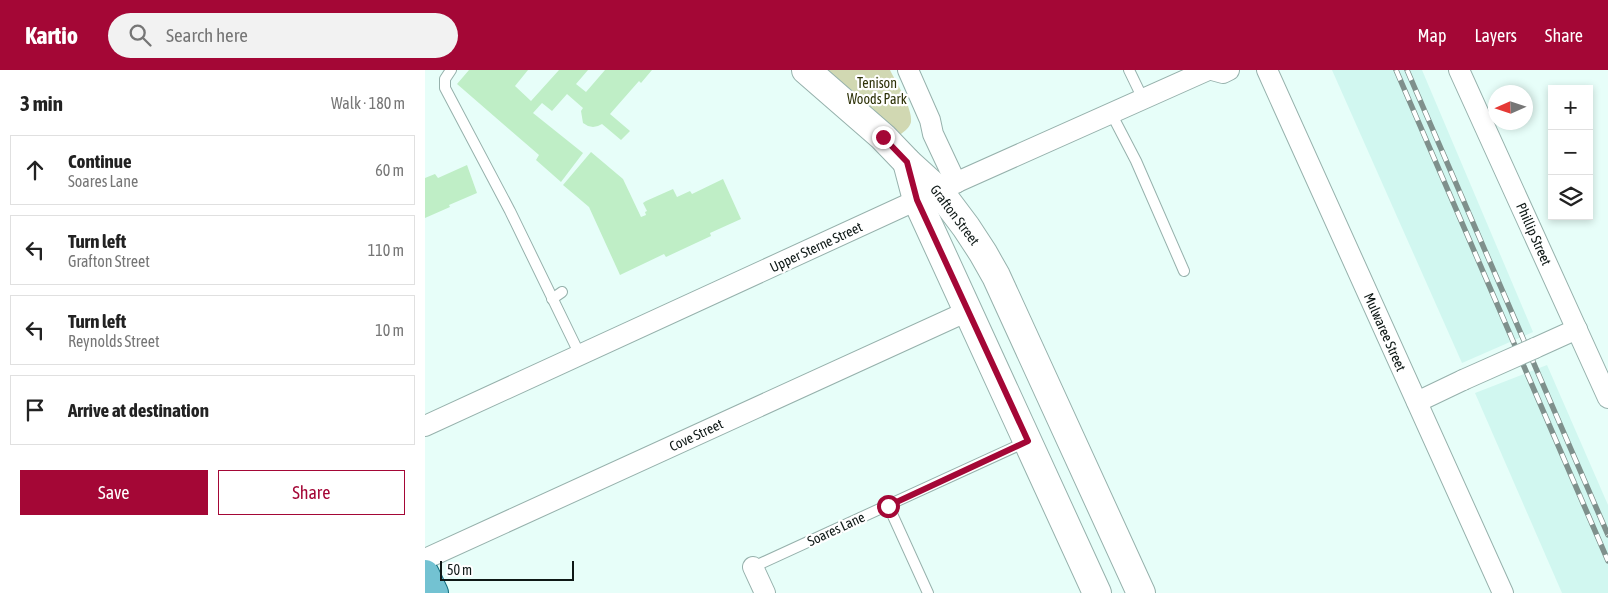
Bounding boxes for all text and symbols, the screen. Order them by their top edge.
search box [108,13,458,58]
icon: search [126,21,154,49]
text: Kartio [25,22,78,49]
text: Search here [166,24,248,46]
text: Map [1417,25,1446,46]
text: Layers [1474,25,1517,46]
text: Share [1545,25,1583,46]
park label: Tenison Woods Park [847,75,907,107]
north arrow [1488,85,1533,130]
map controls [1548,85,1593,220]
button: + [1548,85,1593,130]
text: 3 min [20,91,63,115]
text: Walk · 180 m [331,94,405,112]
route end [872,126,895,149]
button: − [1548,130,1593,175]
text: Continue [68,150,132,172]
icon: ahead [21,156,49,184]
text: 60 m [375,161,404,179]
text: Soares Lane [68,172,138,190]
button: layers [1548,175,1593,220]
street label: Grafton Street [927,182,983,248]
street label: Phillip Street [1513,200,1555,268]
street label: Upper Sterne Street [767,219,865,275]
text: Turn left [68,230,126,252]
icon: left [21,236,49,264]
text: 110 m [368,241,404,259]
text: Grafton Street [68,252,150,270]
street label: Mulwaree Street [1361,290,1409,374]
text: Turn left [68,310,126,332]
icon: left [21,316,49,344]
text: 10 m [375,321,404,339]
text: Reynolds Street [68,332,160,350]
icon: arrive [21,396,49,424]
text: Arrive at destination [68,399,209,421]
street label: Cove Street [667,416,725,454]
button: Save [20,470,208,515]
button: Share [218,470,405,515]
route start [877,495,900,518]
street label: Soares Lane [805,509,867,549]
scale bar [440,558,574,581]
text: 50 m [447,562,472,578]

